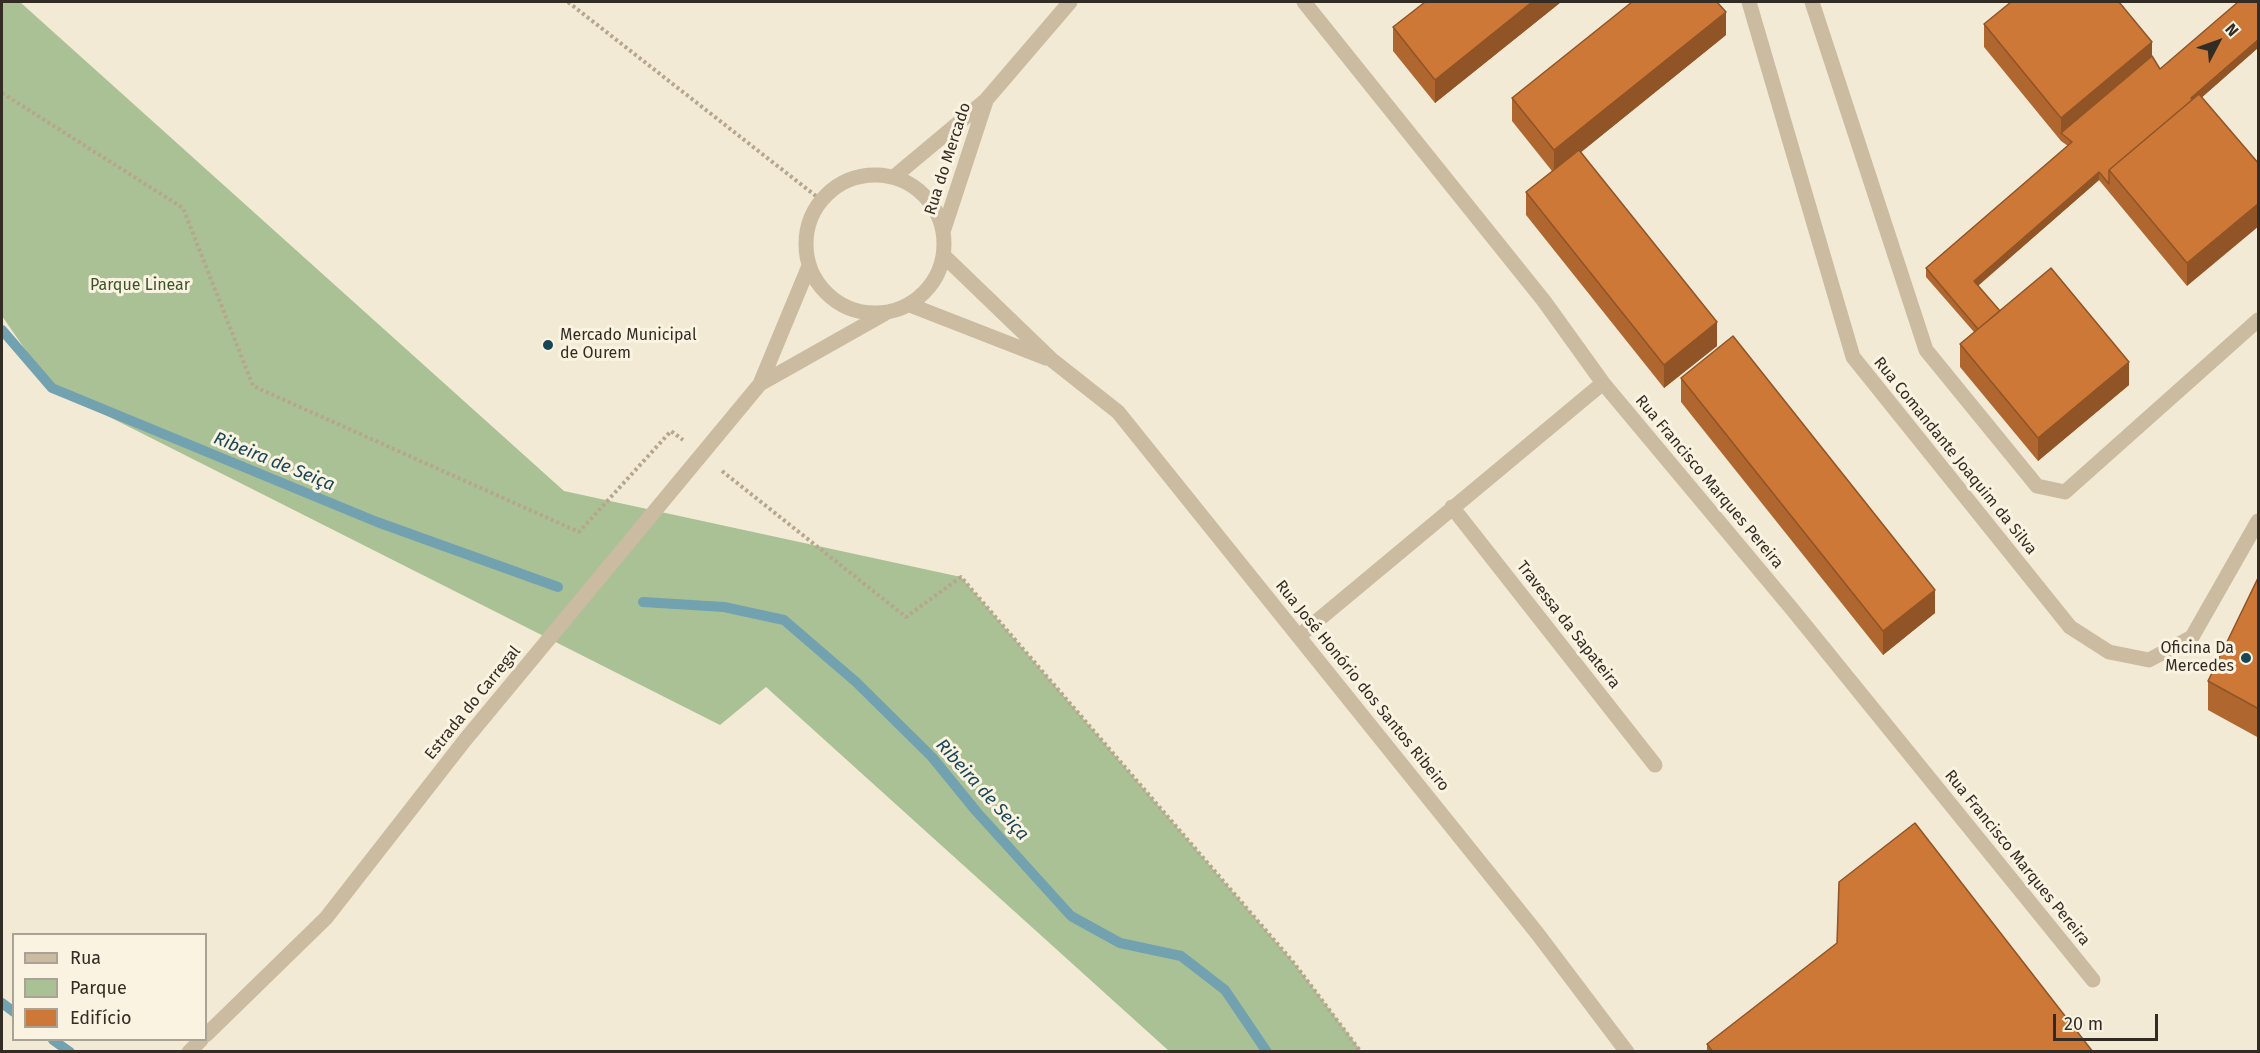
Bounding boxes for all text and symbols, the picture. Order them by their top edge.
north arrow [2188,12,2248,72]
text: N [2221,20,2243,40]
street label: Rua do Mercado [921,100,975,218]
park label: Parque Linear [90,276,190,296]
place label: Mercado Municipal de Ourem [560,326,697,364]
marker: Mercado Municipal de Ourem [541,338,555,352]
street label: Rua Comandante Joaquim da Silva [1869,353,2041,559]
street label: Rua Francisco Marques Pereira [1631,391,1787,573]
water label: Ribeira de Seiça [210,428,338,496]
street label: Travessa da Sapateira [1512,557,1624,693]
street label: Rua José Honório dos Santos Ribeiro [1271,577,1453,795]
place label: Oficina Da Mercedes [2160,639,2234,677]
street label: Estrada do Carregal [421,642,525,764]
marker: Oficina Da Mercedes [2239,651,2253,665]
water label: Ribeira de Seiça [931,735,1033,845]
street label: Rua Francisco Marques Pereira [1940,766,2094,950]
legend [12,933,207,1041]
text: Rua [70,947,101,969]
text: Parque [70,977,127,999]
scale bar [2056,1002,2161,1040]
text: Edifício [70,1007,132,1029]
text: 20 m [2064,1013,2103,1035]

